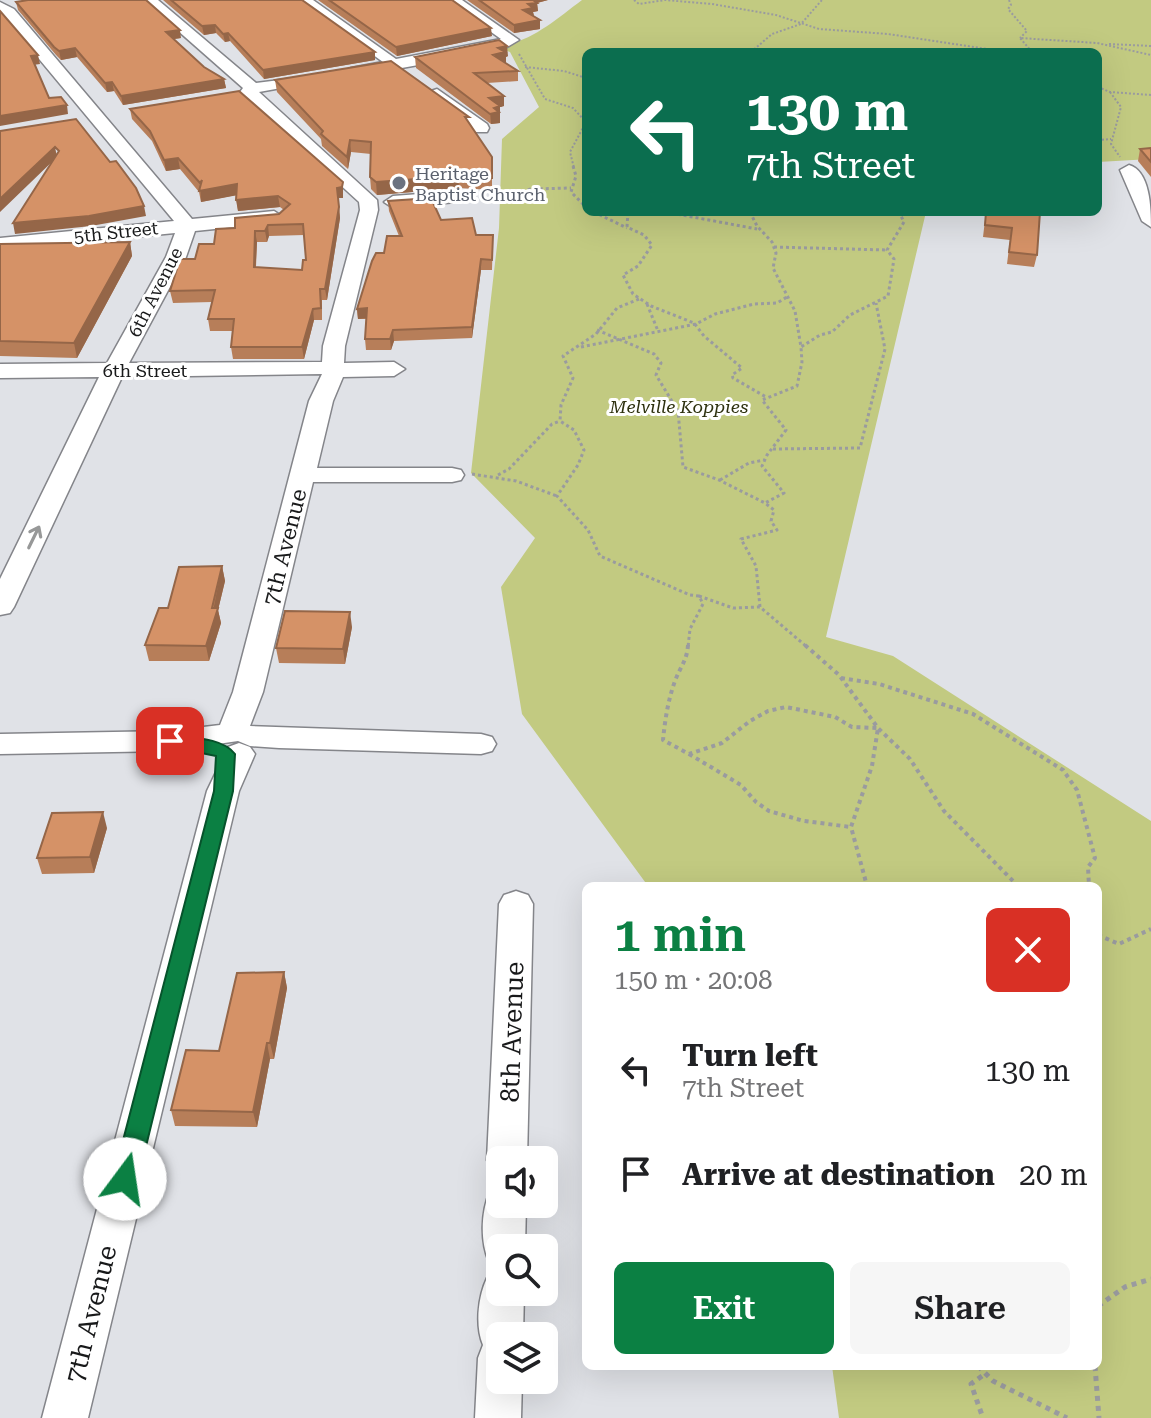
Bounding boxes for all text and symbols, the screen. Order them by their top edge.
text: 130 m [746,78,908,144]
icon: left [614,80,718,184]
text: 7th Street [746,145,915,187]
place label: Heritage Baptist Church [415,163,546,205]
marker: Heritage Baptist Church [390,174,408,192]
street label: 5th Street [73,217,159,247]
street label: 6th Avenue [124,244,187,340]
street label: 6th Street [103,360,188,381]
park label: Melville Koppies [609,396,748,417]
street label: 7th Avenue [258,486,312,608]
one-way arrow [27,526,42,550]
pin [136,707,204,775]
icon: arrive [148,719,192,763]
text: 1 min [614,907,746,963]
button: close [986,908,1070,992]
street label: 8th Avenue [495,961,529,1103]
text: 150 m · 20:08 [614,965,773,995]
text: Turn left [682,1038,818,1073]
icon: left [614,1048,658,1092]
text: 130 m [985,1053,1070,1088]
text: 7th Street [682,1073,804,1103]
position arrow [83,1137,167,1221]
map controls [486,1146,558,1394]
button: sound [486,1146,558,1218]
icon: arrive [614,1152,658,1196]
text: Arrive at destination [682,1157,995,1192]
text: 20 m [1019,1157,1088,1192]
button: search [486,1234,558,1306]
street label: 7th Avenue [59,1242,123,1386]
button: Exit [614,1262,834,1354]
button: Share [850,1262,1070,1354]
button: layers [486,1322,558,1394]

